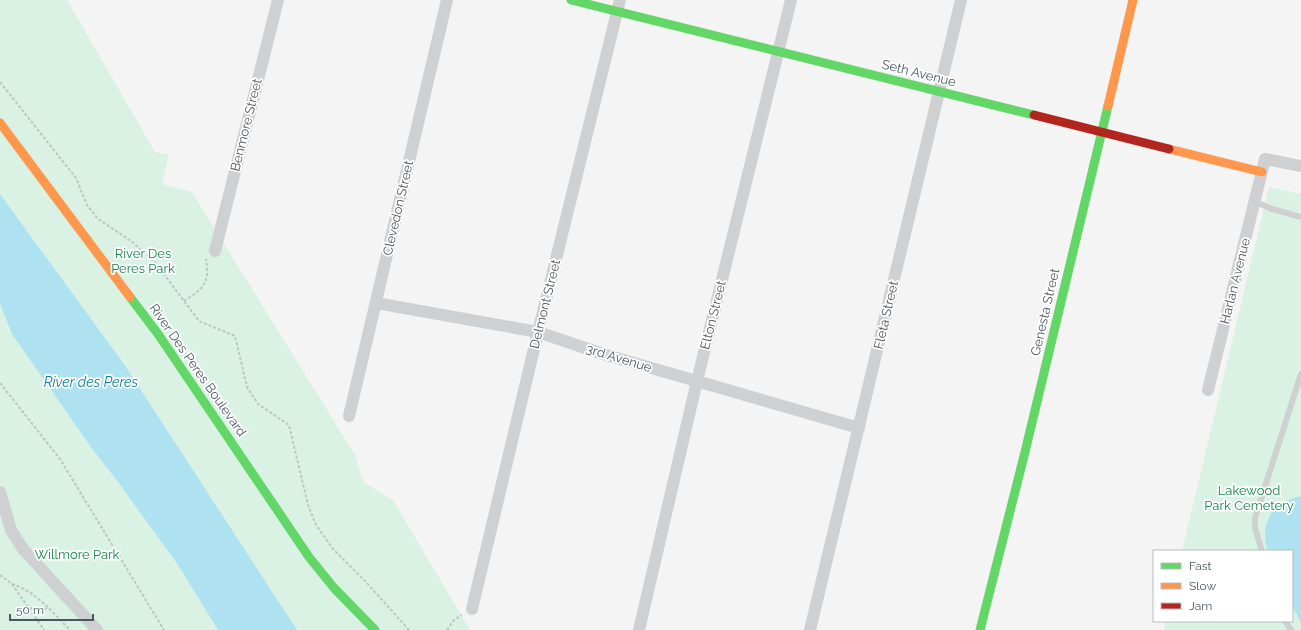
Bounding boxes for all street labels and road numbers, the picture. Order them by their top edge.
street label: Seth Avenue [880,57,958,90]
street label: Benmore Street [227,77,265,173]
street label: Clevedon Street [380,158,416,257]
street label: Harlan Avenue [1217,236,1253,325]
street label: Delmont Street [527,257,563,350]
street label: Genesta Street [1028,266,1062,357]
street label: Elton Street [697,278,729,351]
street label: Fleta Street [871,279,901,351]
street label: River Des Peres Boulevard [146,301,250,439]
street label: 3rd Avenue [584,341,654,375]

